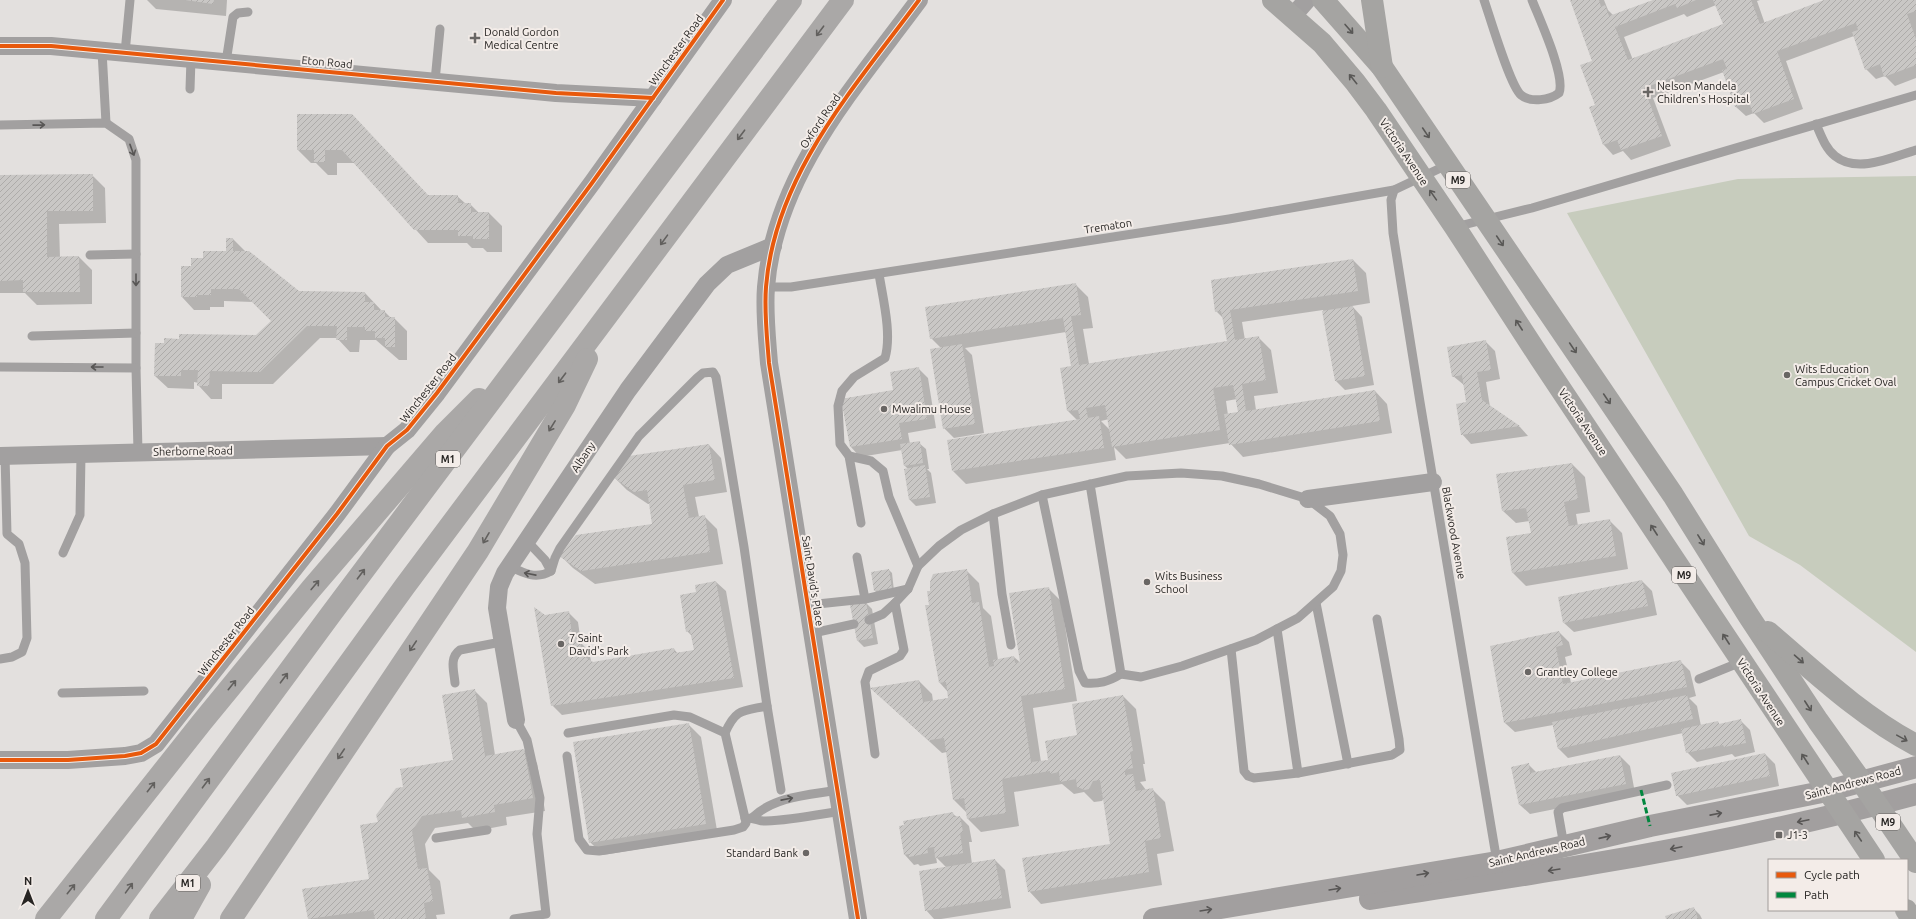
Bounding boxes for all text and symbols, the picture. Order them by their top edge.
street label: Winchester Road [646,12,706,88]
one-way arrow [1344,24,1353,34]
place label: Donald Gordon Medical Centre [484,26,559,51]
one-way arrow [815,26,824,37]
marker: Donald Gordon Medical Centre [469,32,481,44]
street label: Eton Road [301,54,353,70]
one-way arrow [1348,74,1357,85]
place label: Nelson Mandela Children's Hospital [1657,80,1749,105]
marker: Nelson Mandela Children's Hospital [1642,86,1654,98]
street label: Oxford Road [797,91,843,151]
street label: Victoria Avenue [1377,116,1431,188]
one-way arrow [32,121,45,129]
one-way arrow [1422,128,1430,139]
one-way arrow [737,129,745,140]
one-way arrow [129,144,137,156]
road number: M9 [1446,172,1470,188]
one-way arrow [1429,190,1437,201]
street label: Trematon [1083,216,1133,236]
one-way arrow [660,234,668,245]
one-way arrow [1496,235,1504,247]
one-way arrow [132,273,140,286]
one-way arrow [1515,320,1523,331]
one-way arrow [1569,342,1577,353]
street label: Winchester Road [397,351,459,425]
place label: Wits Education Campus Cricket Oval [1795,363,1896,388]
one-way arrow [91,364,104,371]
marker: Wits Education Campus Cricket Oval [1782,370,1792,380]
one-way arrow [558,372,566,383]
street label: Victoria Avenue [1556,386,1610,458]
one-way arrow [1603,393,1611,404]
place label: Mwalimu House [892,403,971,415]
marker: Mwalimu House [879,404,889,414]
one-way arrow [548,420,556,431]
street label: Albany [569,439,598,474]
street label: Sherborne Road [153,444,233,458]
road number: M1 [436,451,460,467]
street label: Blackwood Avenue [1440,486,1468,580]
one-way arrow [1650,525,1658,536]
one-way arrow [481,532,489,544]
one-way arrow [1697,534,1705,545]
street label: Saint David's Place [800,535,826,627]
road number: M9 [1672,567,1696,583]
one-way arrow [357,569,366,580]
one-way arrow [524,570,537,578]
place label: Wits Business School [1155,570,1223,595]
marker: Wits Business School [1142,577,1152,587]
one-way arrow [310,579,319,590]
street label: Winchester Road [195,604,257,678]
place label: 7 Saint David's Park [569,632,629,657]
one-way arrow [1722,633,1730,644]
marker: 7 Saint David's Park [556,639,566,649]
one-way arrow [409,640,417,652]
one-way arrow [1794,654,1805,663]
street label: Victoria Avenue [1735,656,1787,728]
place label: Grantley College [1536,666,1618,678]
marker: Grantley College [1523,667,1533,677]
one-way arrow [279,673,288,684]
one-way arrow [228,680,237,691]
one-way arrow [1804,700,1812,711]
one-way arrow [1896,734,1908,742]
one-way arrow [337,748,345,759]
one-way arrow [1801,754,1809,765]
street label: Saint Andrews Road [1804,764,1902,802]
one-way arrow [202,777,210,788]
one-way arrow [147,781,156,792]
one-way arrow [780,795,793,803]
one-way arrow [1709,809,1722,817]
road number: M9 [1876,814,1900,830]
one-way arrow [1797,818,1810,826]
place label: J1-3 [1787,829,1808,841]
marker: J1-3 [1774,830,1784,840]
one-way arrow [1854,831,1862,842]
one-way arrow [1598,832,1611,840]
street label: Saint Andrews Road [1488,835,1586,869]
one-way arrow [1670,845,1683,853]
place label: Standard Bank [726,847,798,859]
marker: Standard Bank [801,848,811,858]
legend [1768,859,1908,911]
one-way arrow [1548,866,1561,874]
text: Cycle path [1804,868,1860,881]
one-way arrow [1416,870,1429,878]
north arrow [8,871,48,911]
text: N [24,875,32,887]
road number: M1 [176,875,200,891]
one-way arrow [125,882,133,893]
one-way arrow [66,883,75,894]
one-way arrow [1328,885,1341,893]
text: Path [1804,888,1829,901]
one-way arrow [1199,906,1212,914]

